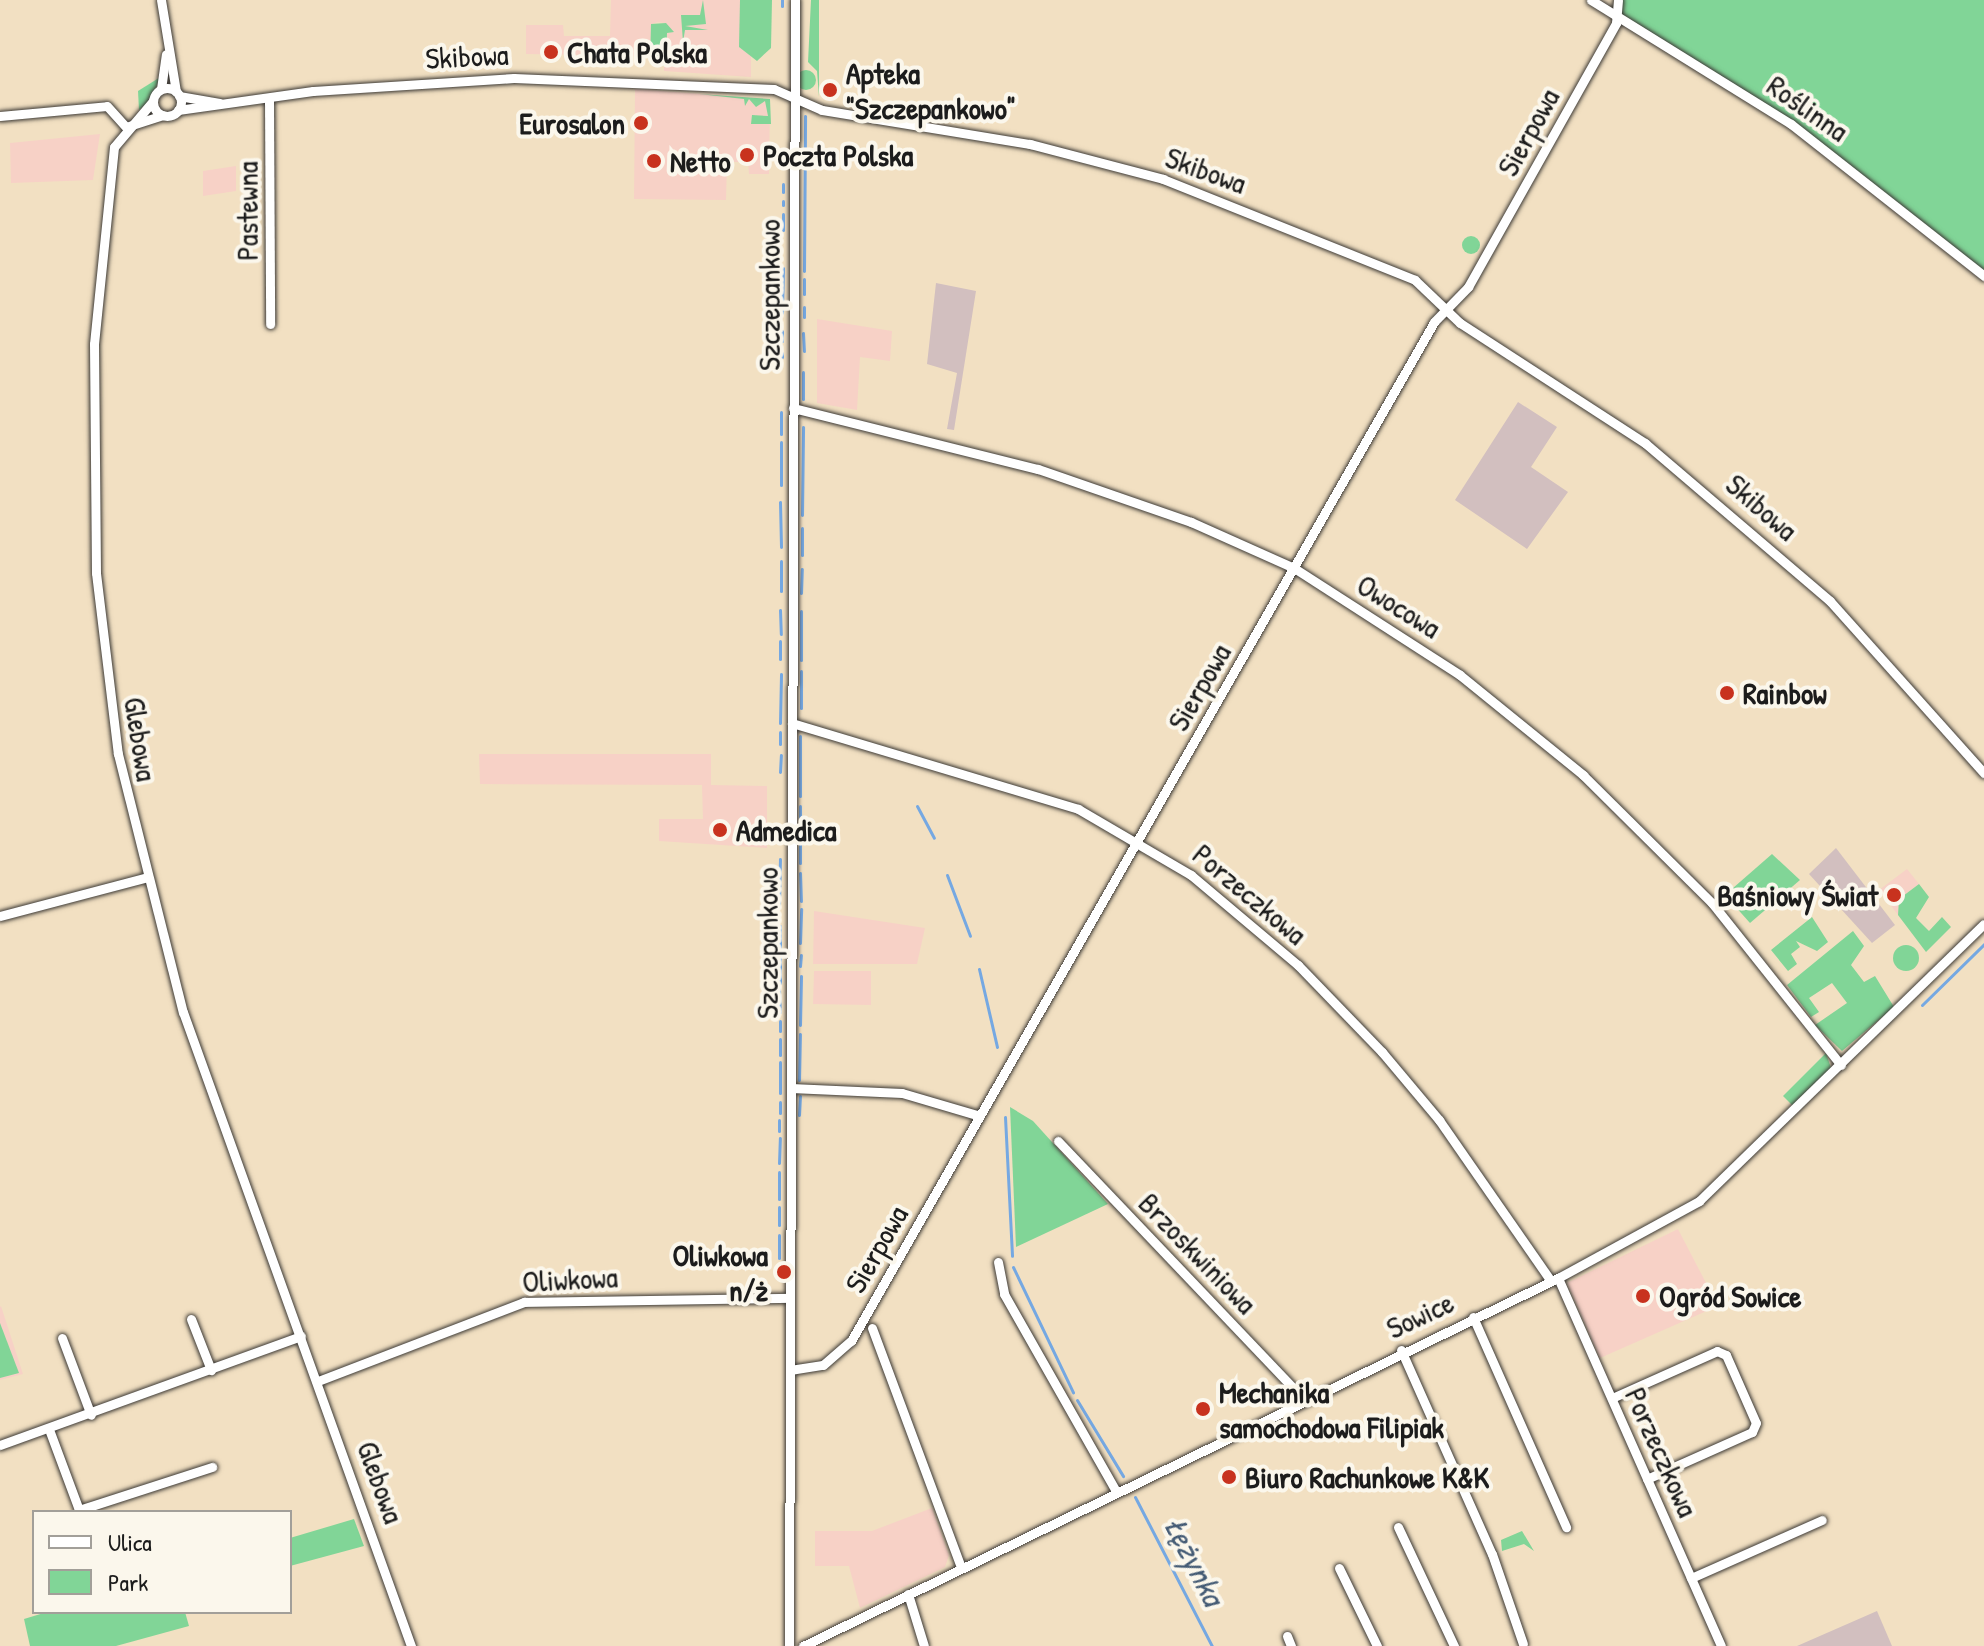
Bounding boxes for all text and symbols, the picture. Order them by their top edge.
place label: Chata Polska [567,34,707,70]
street label: Skibowa [425,36,509,76]
marker: Chata Polska [542,43,560,61]
place label: Apteka "Szczepankowo" [846,55,1016,126]
street label: Roślinna [1760,67,1856,149]
marker: Apteka "Szczepankowo" [821,81,839,99]
street label: Sierpowa [1489,82,1567,182]
place label: Eurosalon [519,105,625,141]
marker: Eurosalon [632,114,650,132]
place label: Poczta Polska [763,137,913,173]
street label: Skibowa [1161,139,1251,201]
place label: Netto [670,143,731,179]
marker: Poczta Polska [738,146,756,164]
marker: Netto [645,152,663,170]
street label: Pastewna [229,161,265,261]
street label: Szczepankowo [751,219,787,371]
street label: Skibowa [1719,466,1805,548]
street label: Owocowa [1350,566,1448,646]
street label: Sierpowa [1160,637,1238,737]
place label: Rainbow [1743,675,1827,711]
marker: Rainbow [1718,684,1736,702]
street label: Glebowa [117,694,165,784]
place label: Admedica [736,812,836,848]
marker: Admedica [711,821,729,839]
street label: Porzeczkowa [1186,836,1314,952]
street label: Szczepankowo [749,867,785,1019]
place label: Baśniowy Świat [1717,877,1878,913]
marker: Baśniowy Świat [1885,886,1903,904]
street label: Brzoskwiniowa [1131,1185,1265,1321]
street label: Sierpowa [837,1199,915,1299]
place label: Oliwkowa n/ż [673,1237,768,1308]
street label: Oliwkowa [521,1259,619,1299]
marker: Oliwkowa n/ż [775,1263,793,1281]
place label: Ogród Sowice [1659,1278,1801,1314]
street label: Sowice [1381,1284,1459,1346]
marker: Ogród Sowice [1634,1287,1652,1305]
place label: Mechanika samochodowa Filipiak [1219,1374,1444,1444]
street label: Porzeczkowa [1618,1382,1706,1522]
marker: Mechanika samochodowa Filipiak [1194,1400,1212,1418]
street label: Glebowa [350,1436,412,1528]
place label: Biuro Rachunkowe K&K [1245,1459,1489,1495]
marker: Biuro Rachunkowe K&K [1220,1468,1238,1486]
legend [32,1510,292,1614]
water label: Łężynka [1155,1510,1233,1612]
text: Ulica [108,1526,152,1558]
text: Park [108,1566,148,1598]

